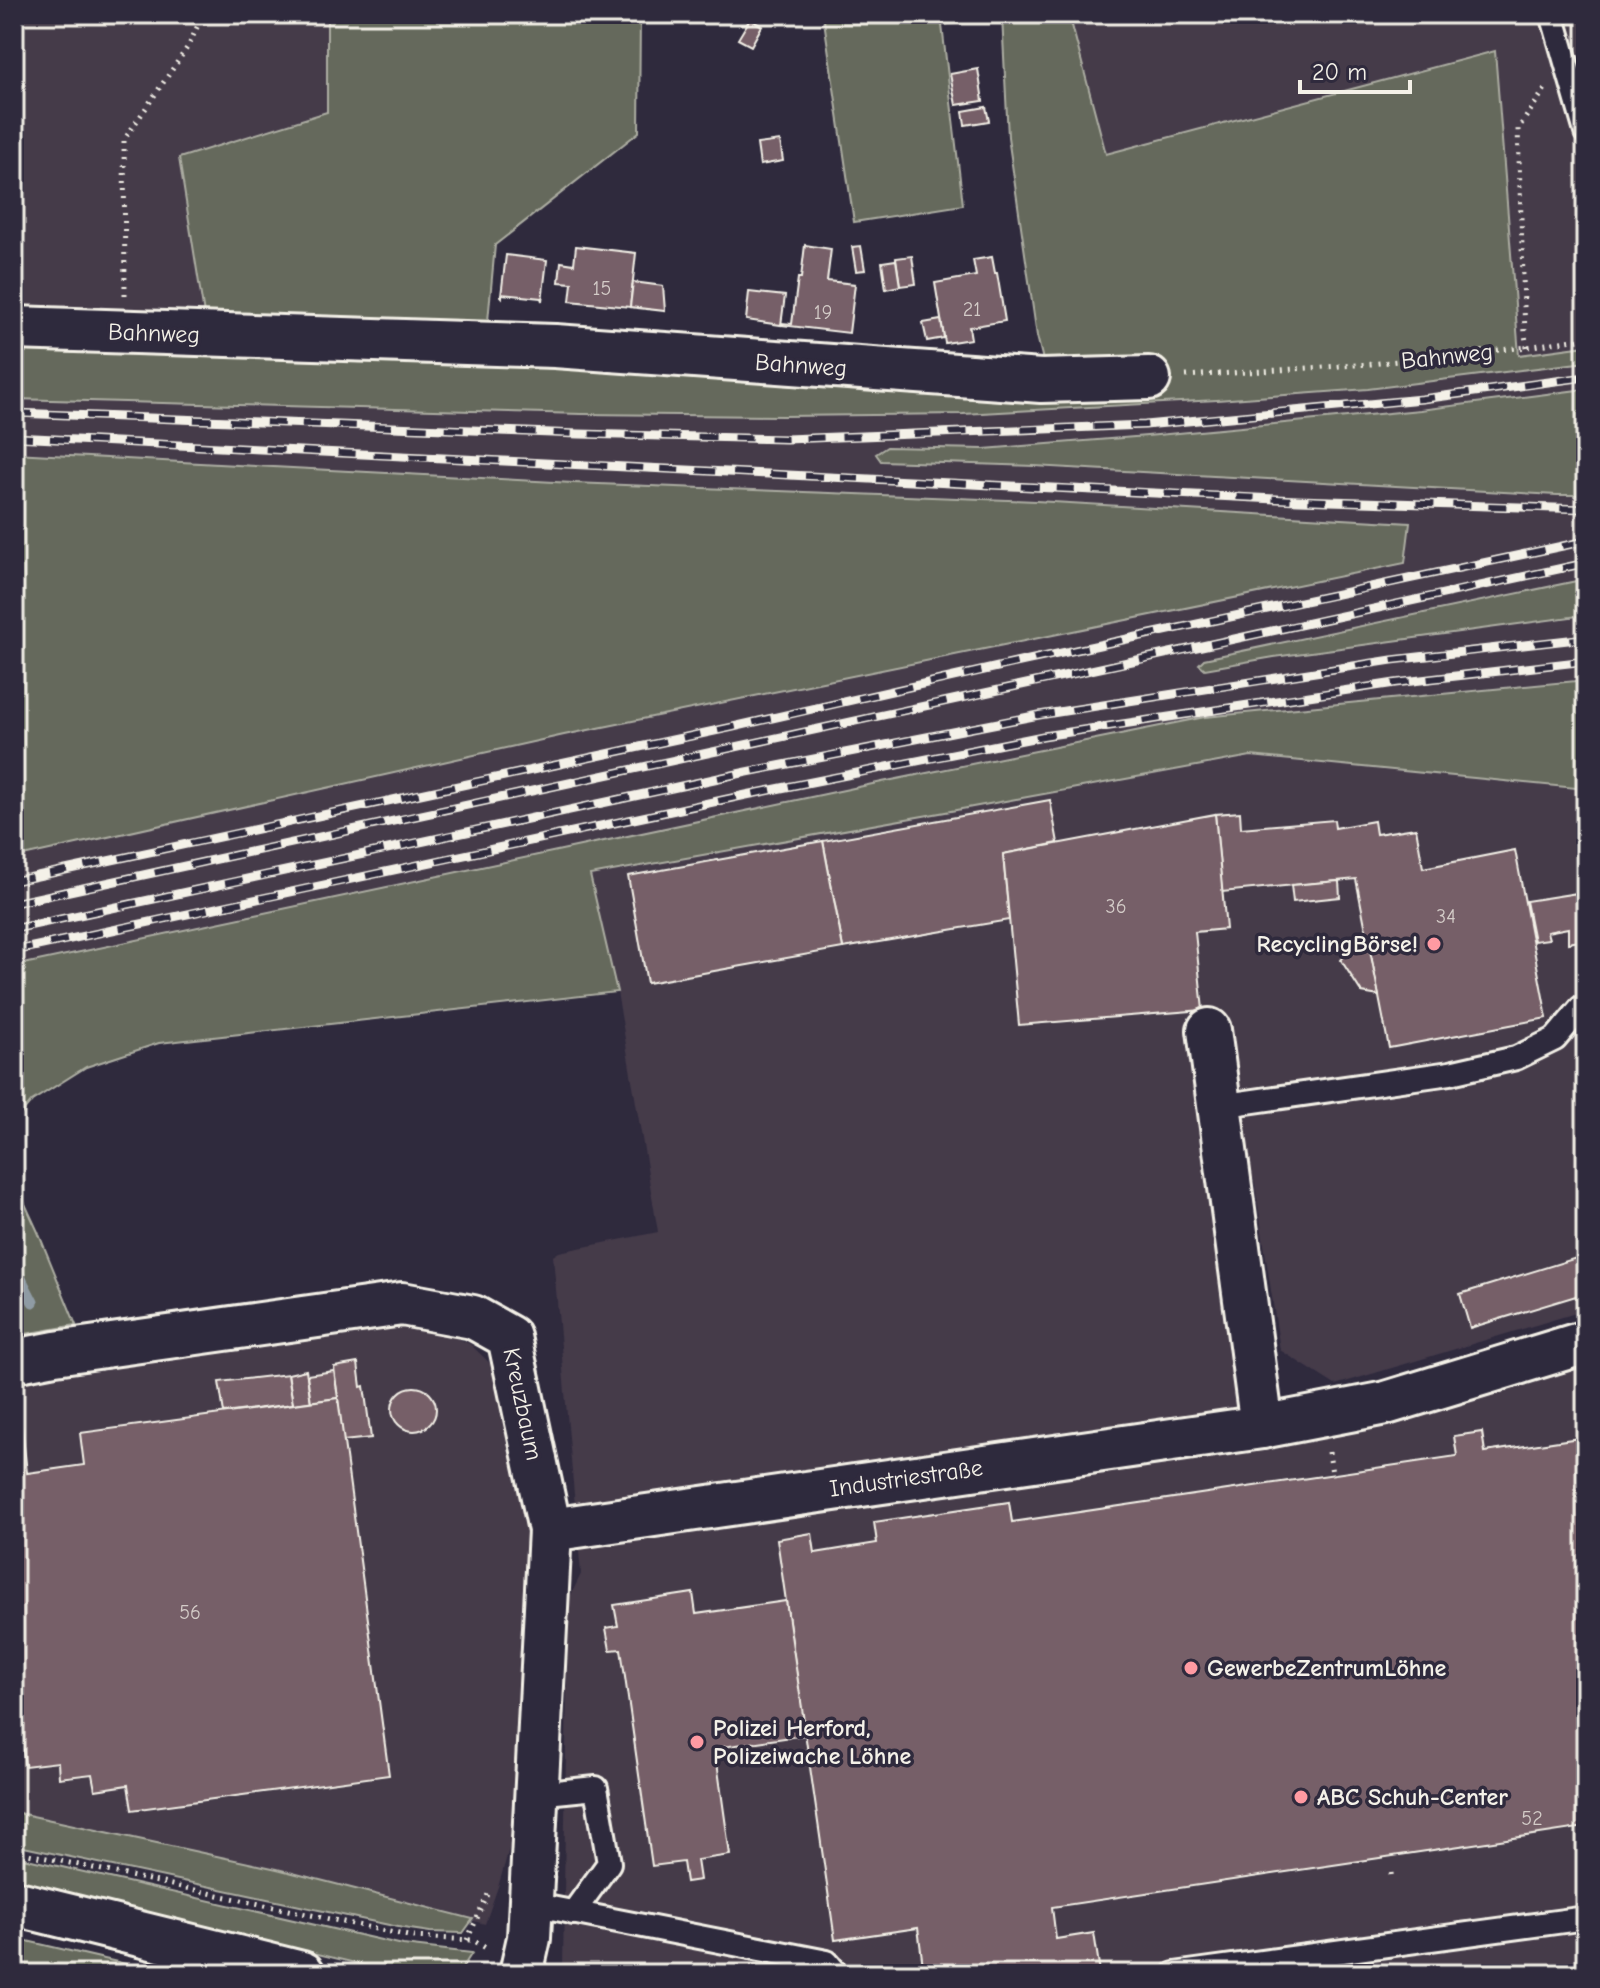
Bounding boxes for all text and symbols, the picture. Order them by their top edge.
scale bar [1300,44,1410,94]
text: 20 m [1312,58,1367,86]
house number: 15 [593,277,611,300]
house number: 21 [963,298,981,321]
house number: 19 [814,301,832,324]
street label: Bahnweg [108,317,200,349]
street label: Bahnweg [1400,337,1494,375]
street label: Bahnweg [754,348,848,382]
house number: 36 [1106,895,1126,918]
house number: 34 [1436,905,1456,928]
place label: RecyclingBörse! [1256,930,1418,958]
marker: RecyclingBörse! [1425,935,1443,953]
street label: Kreuzbaum [497,1345,549,1463]
street label: Industriestraße [828,1453,984,1503]
house number: 56 [179,1601,201,1624]
place label: GewerbeZentrumLöhne [1207,1654,1447,1682]
marker: GewerbeZentrumLöhne [1182,1659,1200,1677]
place label: Polizei Herford, Polizeiwache Löhne [713,1714,911,1770]
marker: Polizei Herford, Polizeiwache Löhne [688,1733,706,1751]
place label: ABC Schuh-Center [1317,1783,1508,1811]
marker: ABC Schuh-Center [1292,1788,1310,1806]
house number: 52 [1521,1807,1543,1830]

